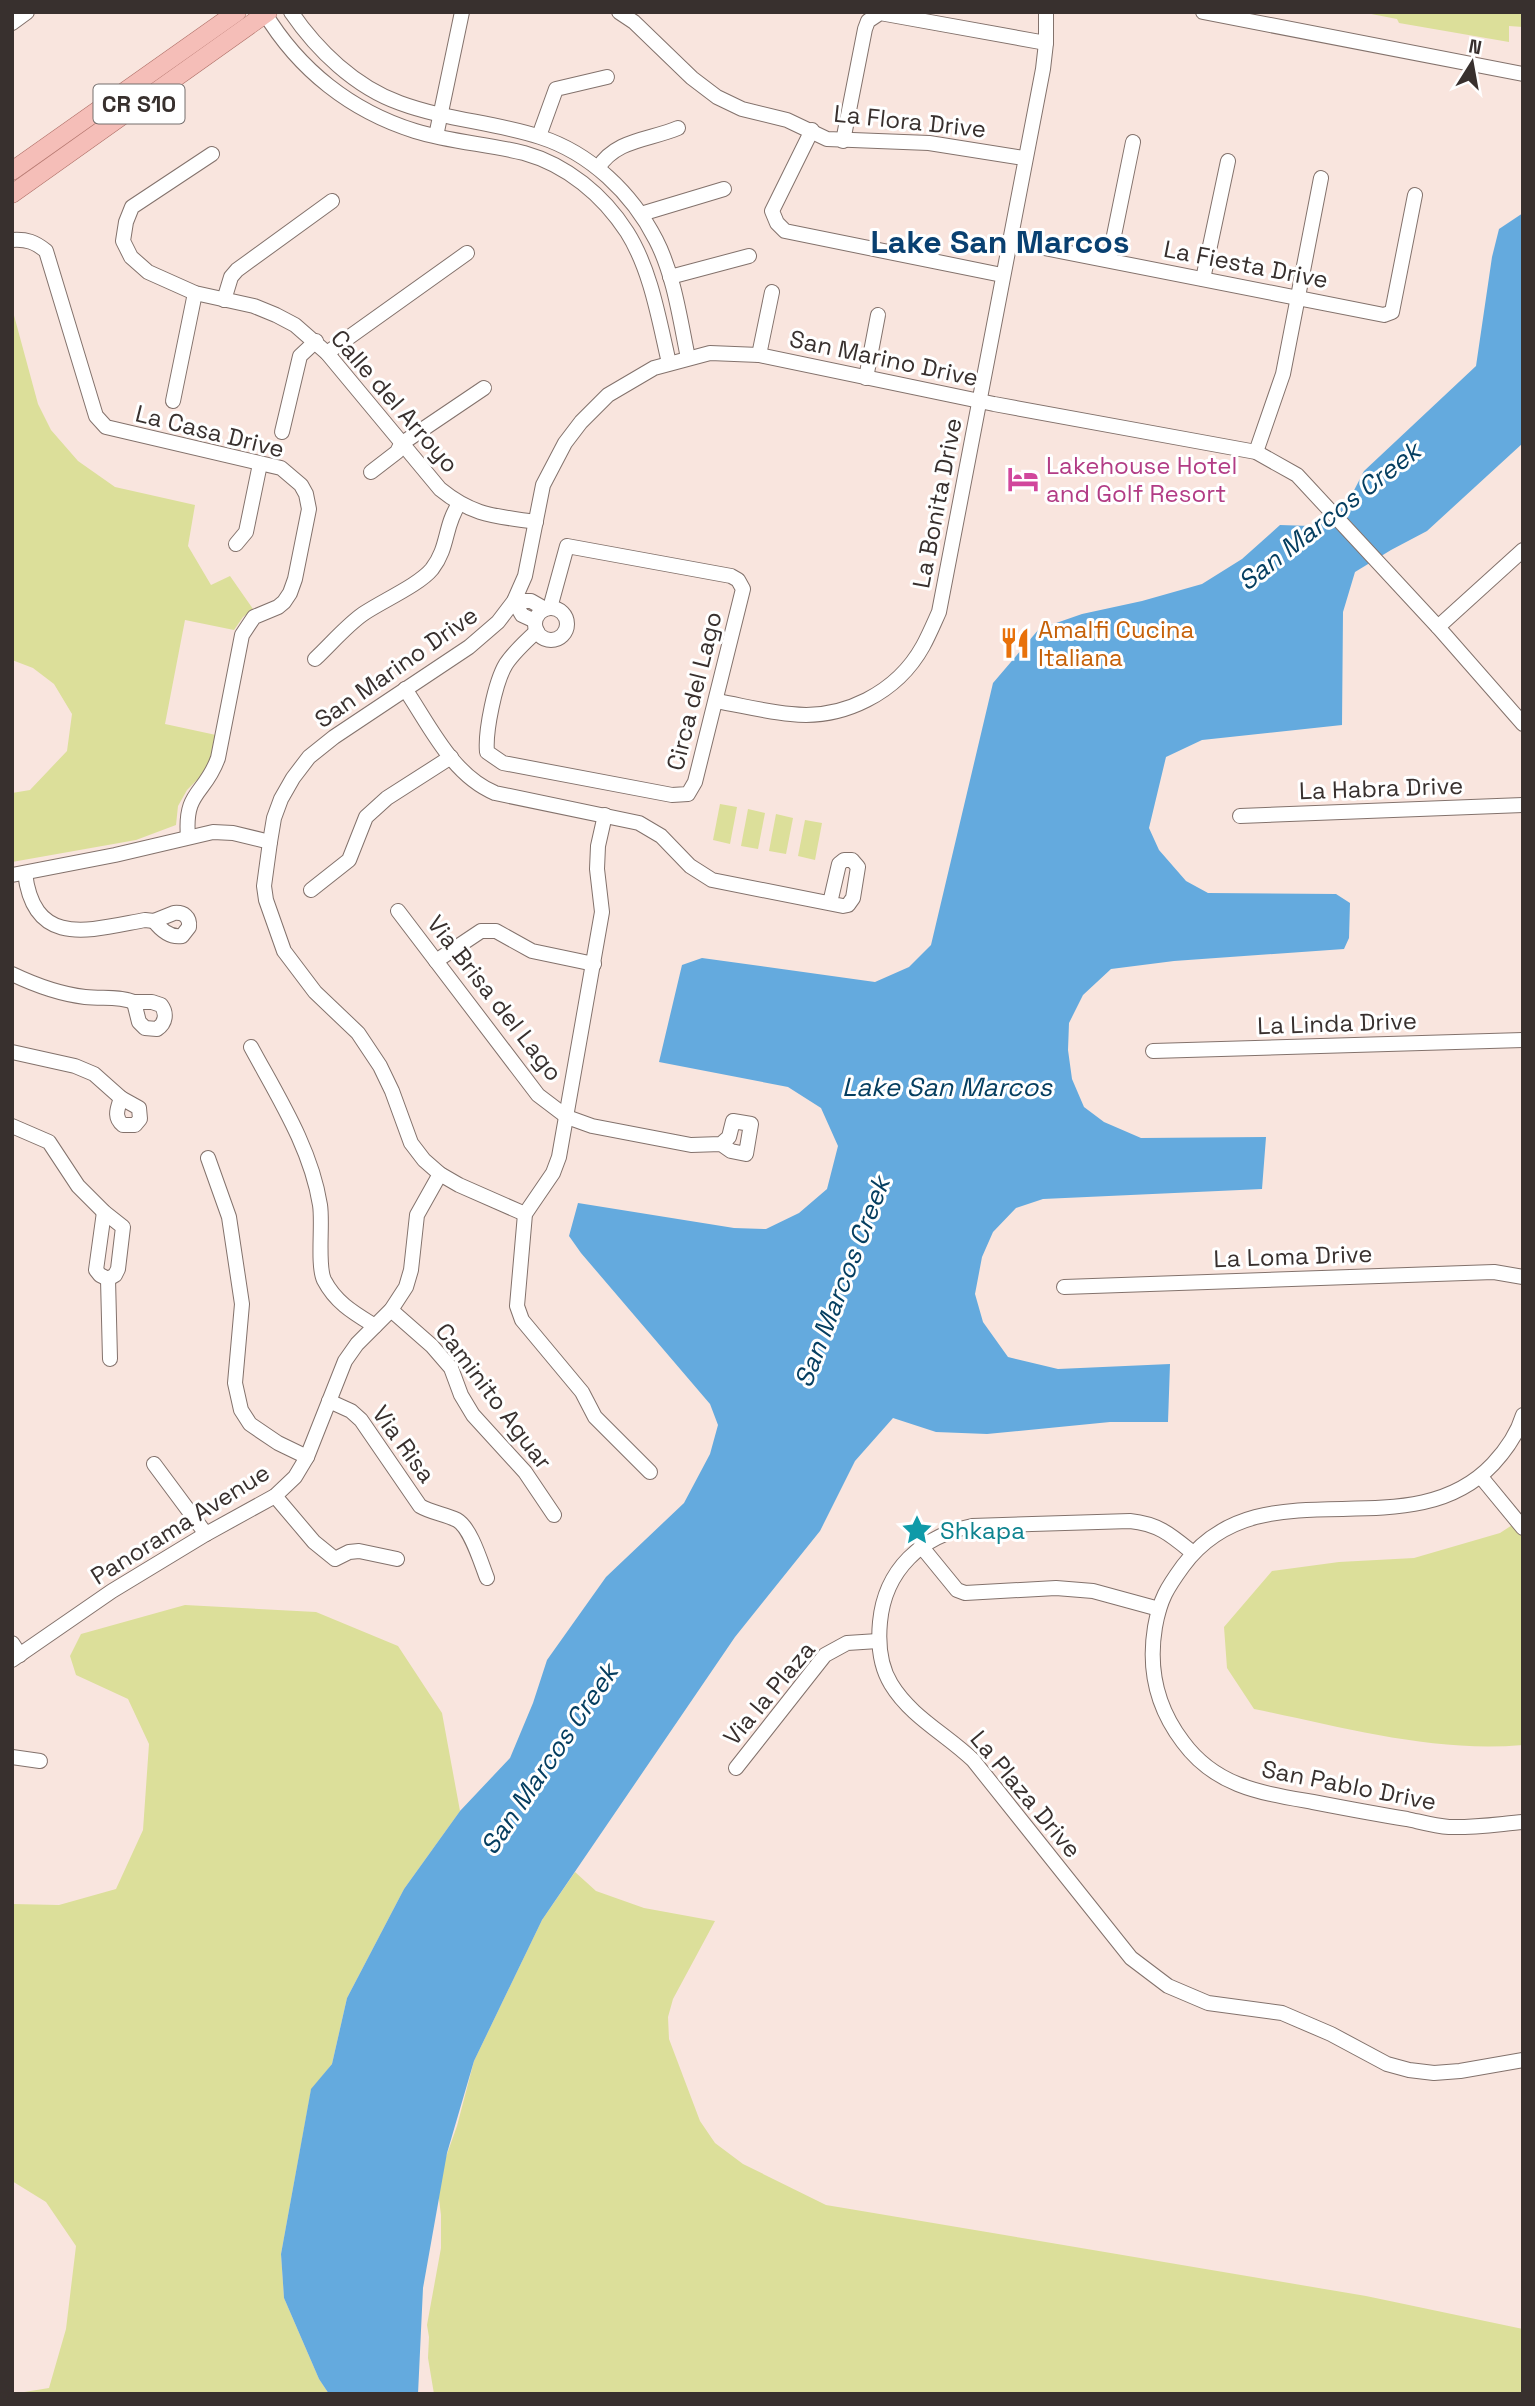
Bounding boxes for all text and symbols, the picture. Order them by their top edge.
north arrow [1437,28,1507,98]
text: N [1467,33,1484,60]
road number: CR S10 [94,85,184,124]
street label: La Flora Drive [832,98,988,144]
district label: Lake San Marcos [870,222,1130,262]
street label: La Fiesta Drive [1161,233,1331,295]
street label: Calle del Arroyo [324,323,466,479]
street label: San Marino Drive [787,323,981,393]
street label: La Casa Drive [132,398,288,464]
street label: La Bonita Drive [905,415,969,591]
water label: San Marcos Creek [1231,432,1430,598]
place label: Lakehouse Hotel and Golf Resort [1046,450,1237,509]
hotel icon: Lakehouse Hotel and Golf Resort [1006,462,1040,496]
street label: San Marino Drive [308,599,484,735]
street label: Circa del Lago [659,608,729,774]
place label: Amalfi Cucina Italiana [1038,614,1195,673]
restaurant icon: Amalfi Cucina Italiana [998,626,1032,660]
street label: La Habra Drive [1298,770,1464,806]
street label: Via Brisa del Lago [420,909,570,1087]
street label: La Linda Drive [1257,1005,1417,1041]
water label: Lake San Marcos [842,1070,1053,1104]
water label: San Marcos Creek [786,1169,899,1392]
street label: La Loma Drive [1213,1238,1373,1274]
street label: Caminito Aguar [429,1317,559,1475]
street label: Via Risa [366,1399,443,1489]
street label: Panorama Avenue [85,1457,275,1591]
place icon: Shkapa [900,1513,934,1547]
place label: Shkapa [940,1515,1025,1546]
street label: Via la Plaza [716,1634,822,1752]
water label: San Marcos Creek [473,1655,627,1861]
street label: La Plaza Drive [964,1724,1088,1864]
street label: San Pablo Drive [1259,1753,1439,1817]

